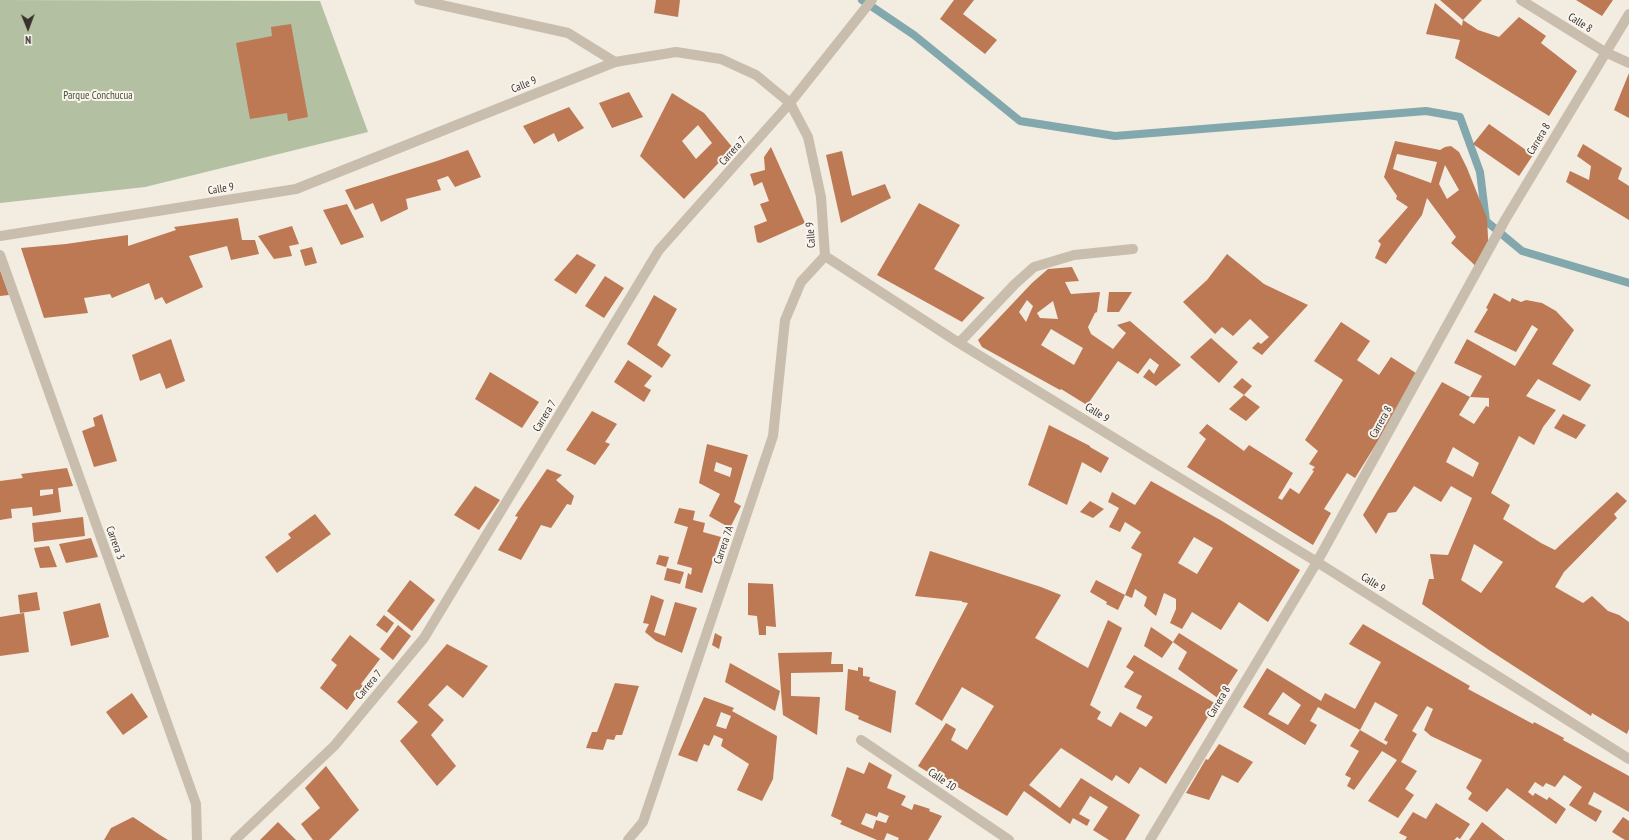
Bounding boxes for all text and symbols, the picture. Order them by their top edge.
north arrow [8,8,48,48]
street label: Calle 8 [1565,10,1595,36]
text: N [25,33,31,47]
street label: Calle 9 [509,74,539,96]
park label: Parque Conchucua [63,89,133,103]
street label: Carrera 8 [1524,121,1554,157]
street label: Carrera 7 [717,134,749,168]
street label: Calle 9 [207,180,235,198]
street label: Calle 9 [804,221,818,249]
street label: Carrera 7 [530,398,560,434]
street label: Calle 9 [1082,400,1112,426]
street label: Carrera 8 [1367,404,1395,440]
street label: Carrera 7A [711,524,737,566]
street label: Carrera 3 [103,525,127,561]
street label: Calle 9 [1358,570,1388,596]
street label: Carrera 7 [353,668,385,702]
street label: Carrera 8 [1204,684,1234,720]
street label: Calle 10 [925,766,959,794]

